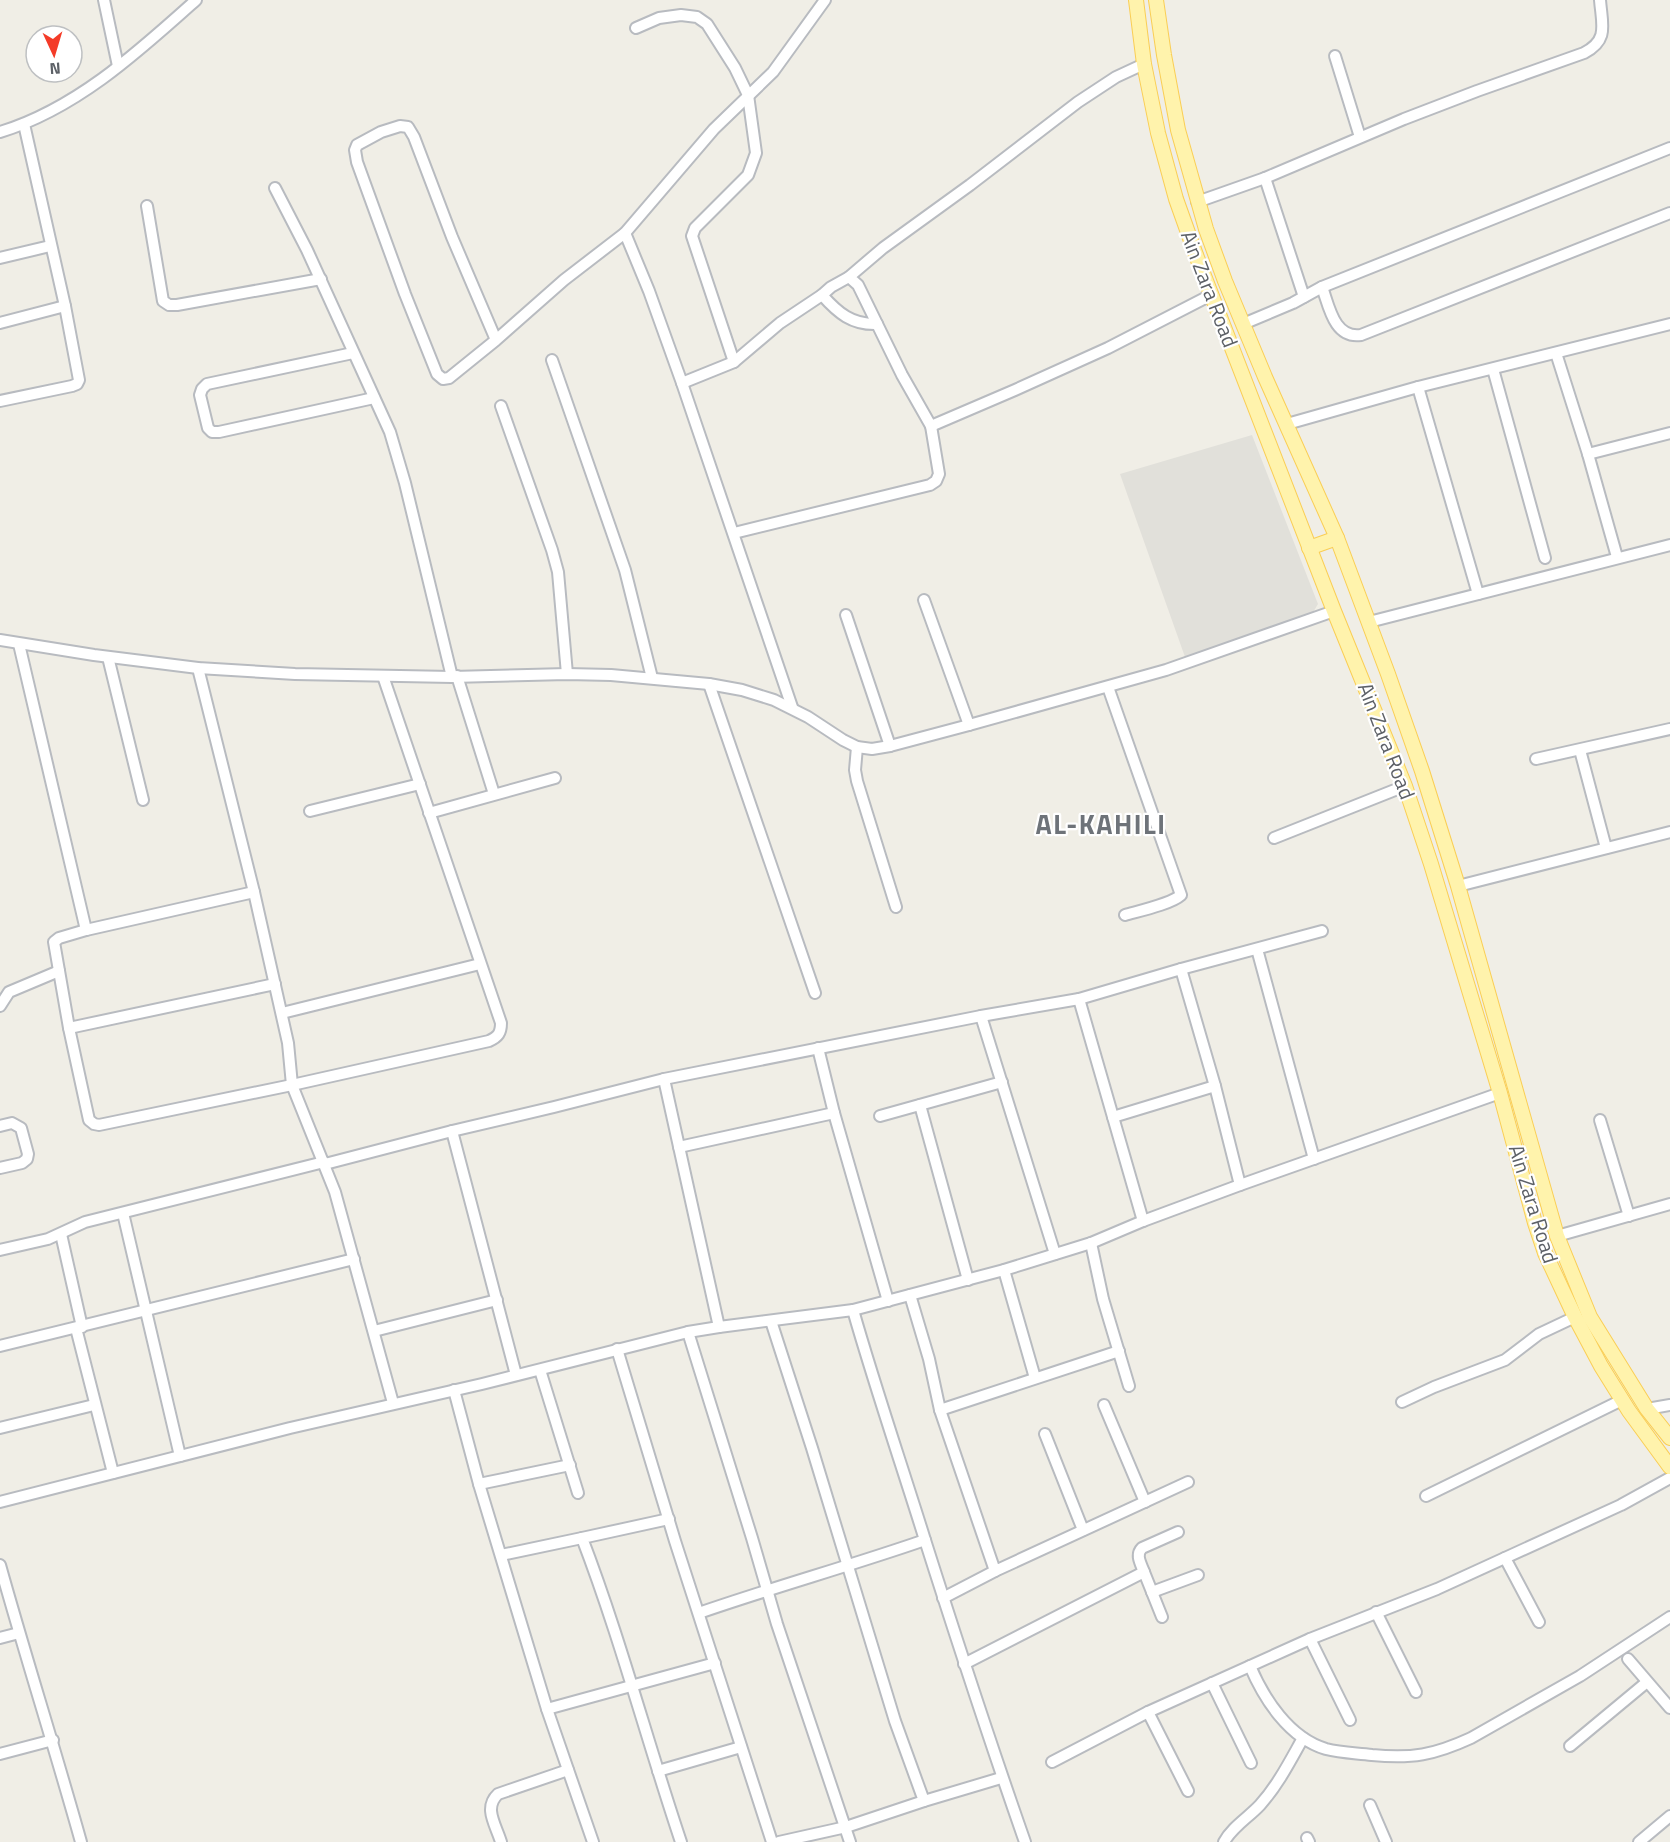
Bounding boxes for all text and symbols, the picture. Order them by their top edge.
north arrow [24,24,84,84]
text: N [49,57,61,81]
street label: Ain Zara Road [1173,226,1247,352]
street label: Ain Zara Road [1350,678,1424,804]
district label: AL-KAHILI [1036,803,1166,844]
street label: Ain Zara Road [1501,1140,1567,1267]

